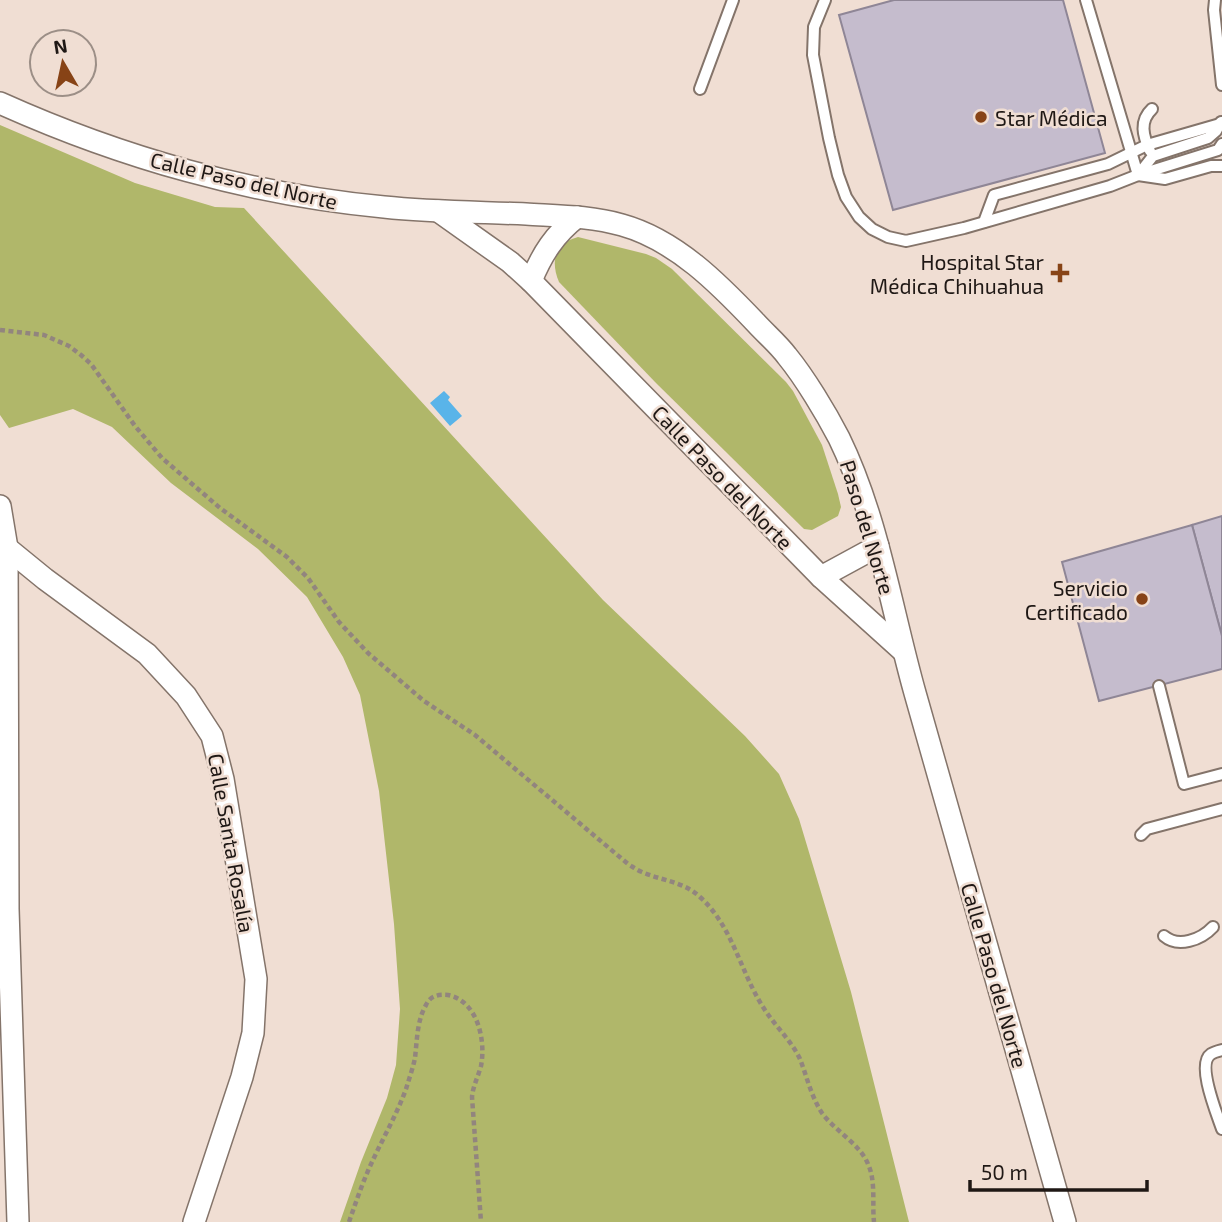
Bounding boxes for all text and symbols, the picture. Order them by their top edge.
north arrow [28,28,98,98]
text: N [52,33,69,58]
place label: Star Médica [995,105,1108,130]
marker: Star Médica [973,109,989,125]
street label: Calle Paso del Norte [148,146,340,214]
place label: Hospital Star Médica Chihuahua [870,249,1045,298]
marker: Hospital Star Médica Chihuahua [1050,263,1070,283]
street label: Calle Paso del Norte [648,400,798,554]
street label: Paso del Norte [836,457,900,597]
place label: Servicio Certificado [1025,575,1128,624]
marker: Servicio Certificado [1134,591,1150,607]
street label: Calle Santa Rosalía [204,751,260,935]
street label: Calle Paso del Norte [957,880,1033,1070]
scale bar [970,1148,1147,1192]
text: 50 m [981,1159,1028,1184]

